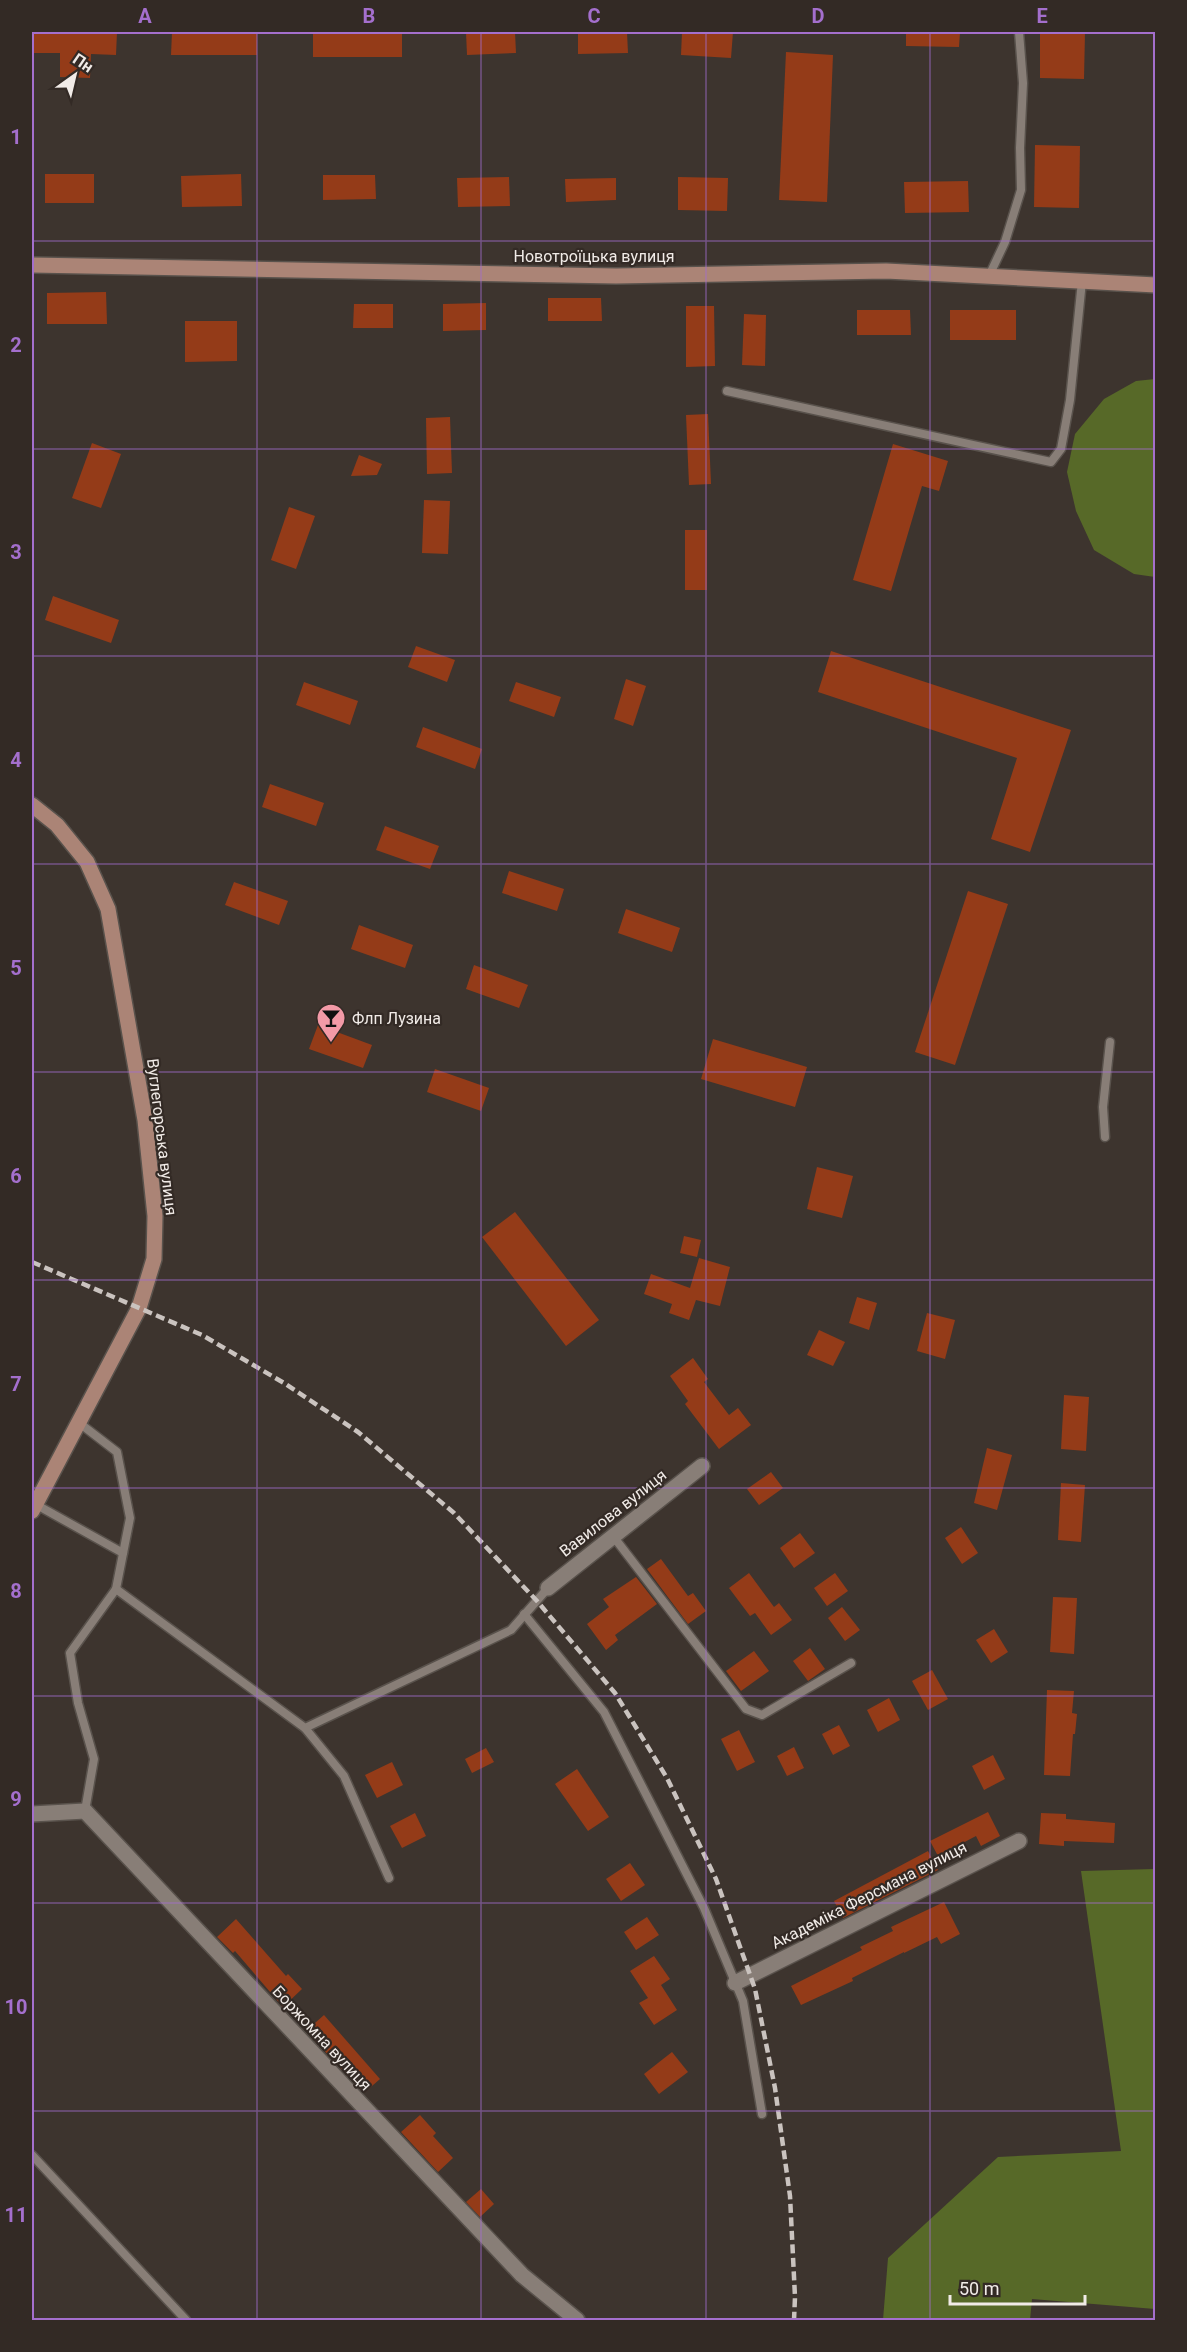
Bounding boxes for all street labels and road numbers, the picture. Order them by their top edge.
street label: Новотроїцька вулиця [513,247,675,266]
street label: Вуглегорська вулиця [143,1057,181,1217]
street label: Вавилова вулиця [556,1465,670,1561]
street label: Академіка Ферсмана вулиця [768,1837,970,1953]
street label: Боржомна вулиця [269,1982,375,2094]

